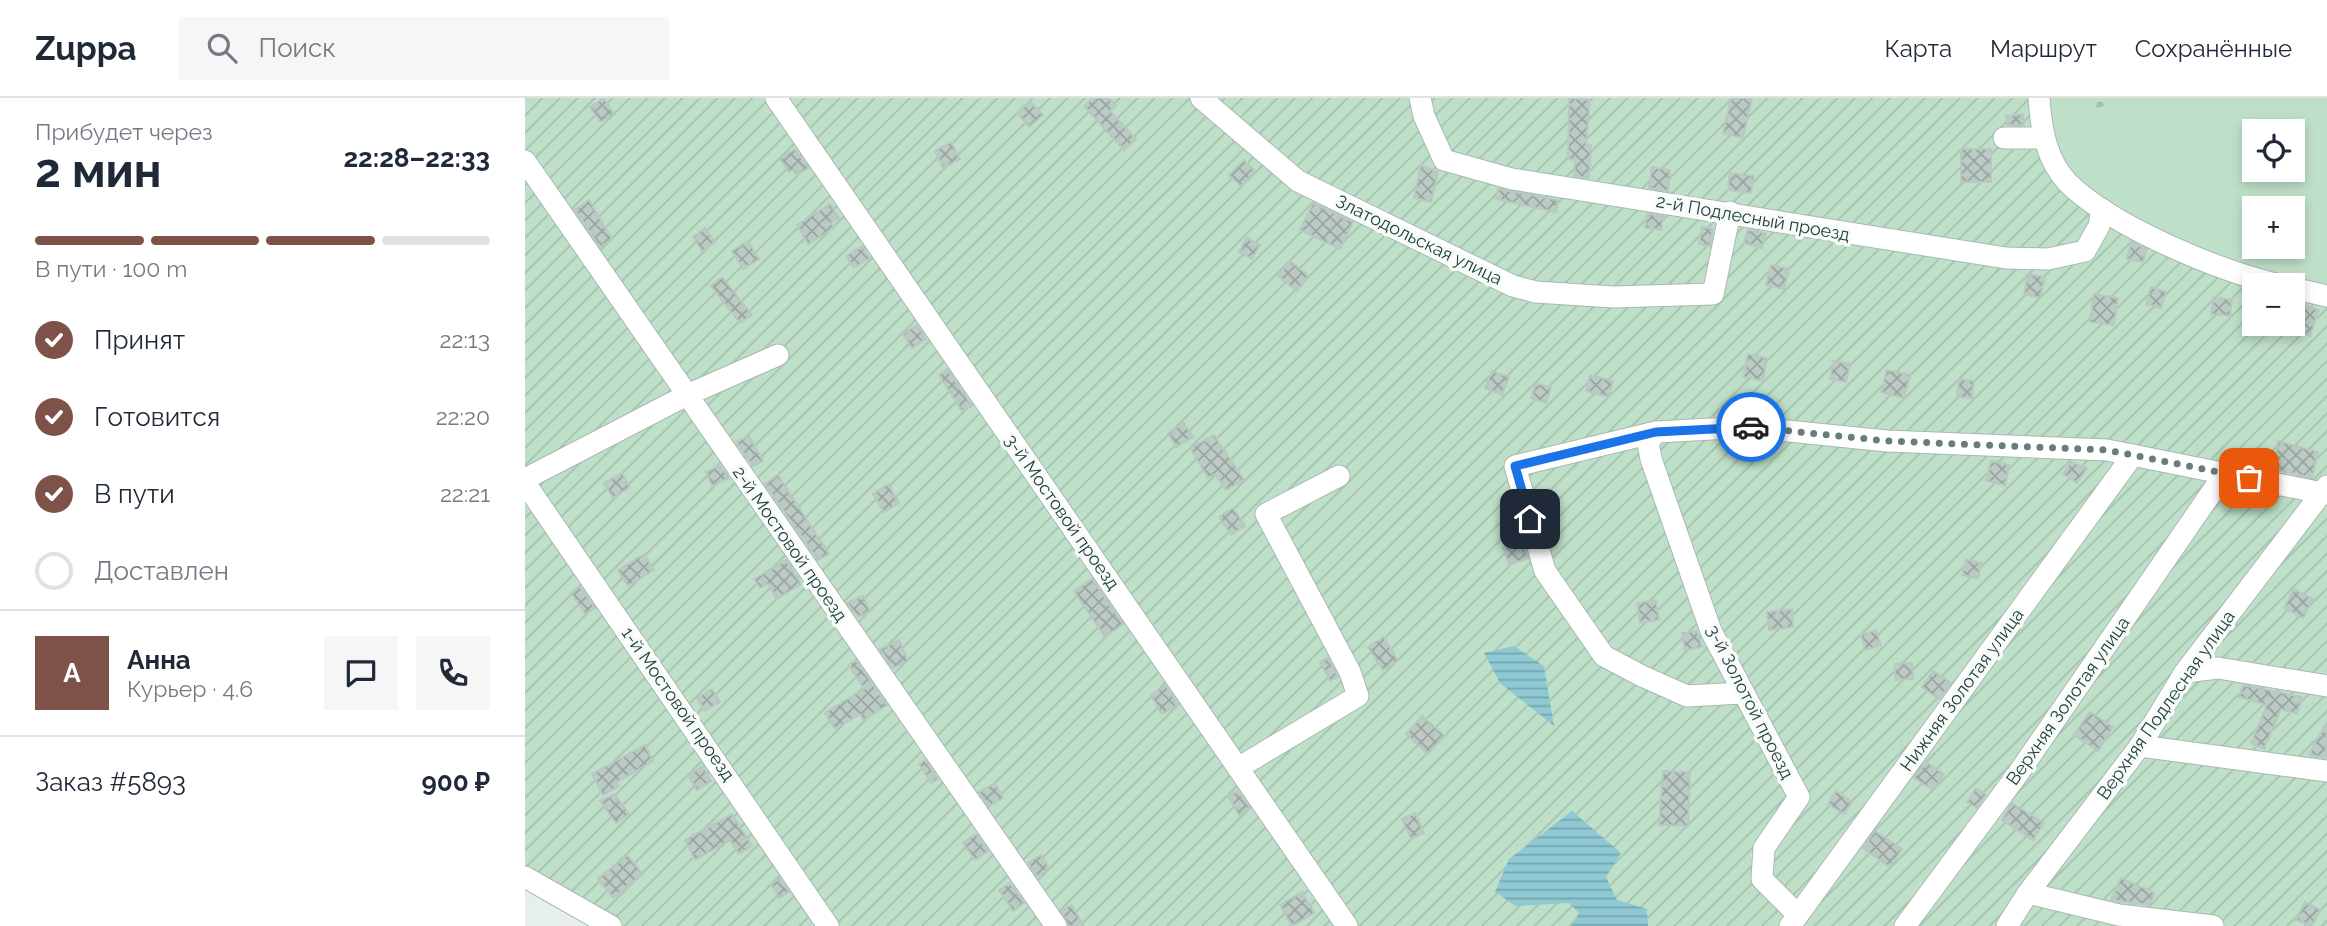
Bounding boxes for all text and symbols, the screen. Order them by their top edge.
search box [179,17,669,80]
text: Zuppa [35,29,137,68]
icon: search [203,29,241,67]
text: Поиск [259,33,336,63]
text: Карта [1884,34,1952,63]
text: Маршрут [1990,34,2097,63]
text: Сохранённые [2135,34,2292,63]
text: Прибудет через [35,118,213,145]
map controls [2242,119,2305,336]
button: locate [2242,119,2305,182]
text: 22:28–22:33 [343,143,490,173]
text: 2 мин [35,144,162,198]
street label: Златодольская улица [1333,190,1506,289]
street label: 2-й Подлесный проезд [1655,190,1852,245]
button: + [2242,196,2305,259]
text: В пути · 100 m [35,255,187,282]
button: − [2242,273,2305,336]
icon: check [35,321,73,359]
text: Принят [94,325,185,355]
text: 22:13 [440,326,490,353]
courier [1716,392,1786,462]
icon: check [35,398,73,436]
text: Готовится [94,402,220,432]
text: 22:20 [436,403,490,430]
icon: car [1732,408,1770,446]
street label: 3-й Мостовой проезд [1001,430,1124,593]
pin [2219,448,2279,508]
icon: bag [2230,459,2268,497]
street label: 2-й Мостовой проезд [729,462,852,625]
icon: check [35,475,73,513]
text: В пути [94,479,175,509]
text: 22:21 [440,480,490,507]
pin [1500,489,1560,549]
icon: home [1511,500,1549,538]
text: Доставлен [94,556,229,586]
street label: Нижняя Золотая улица [1895,604,2028,775]
street label: Верхняя Подлесная улица [2092,606,2239,803]
street label: Верхняя Золотая улица [2001,613,2134,789]
street label: 3-й Золотой проезд [1703,621,1798,782]
street label: 1-й Мостовой проезд [617,623,739,785]
button: chat [324,636,398,710]
button: phone [416,636,490,710]
text: Анна [127,645,191,675]
text: А [63,658,81,688]
text: Курьер · 4.6 [127,675,253,702]
text: Заказ #5893 [35,767,186,797]
text: 900 ₽ [421,767,490,797]

